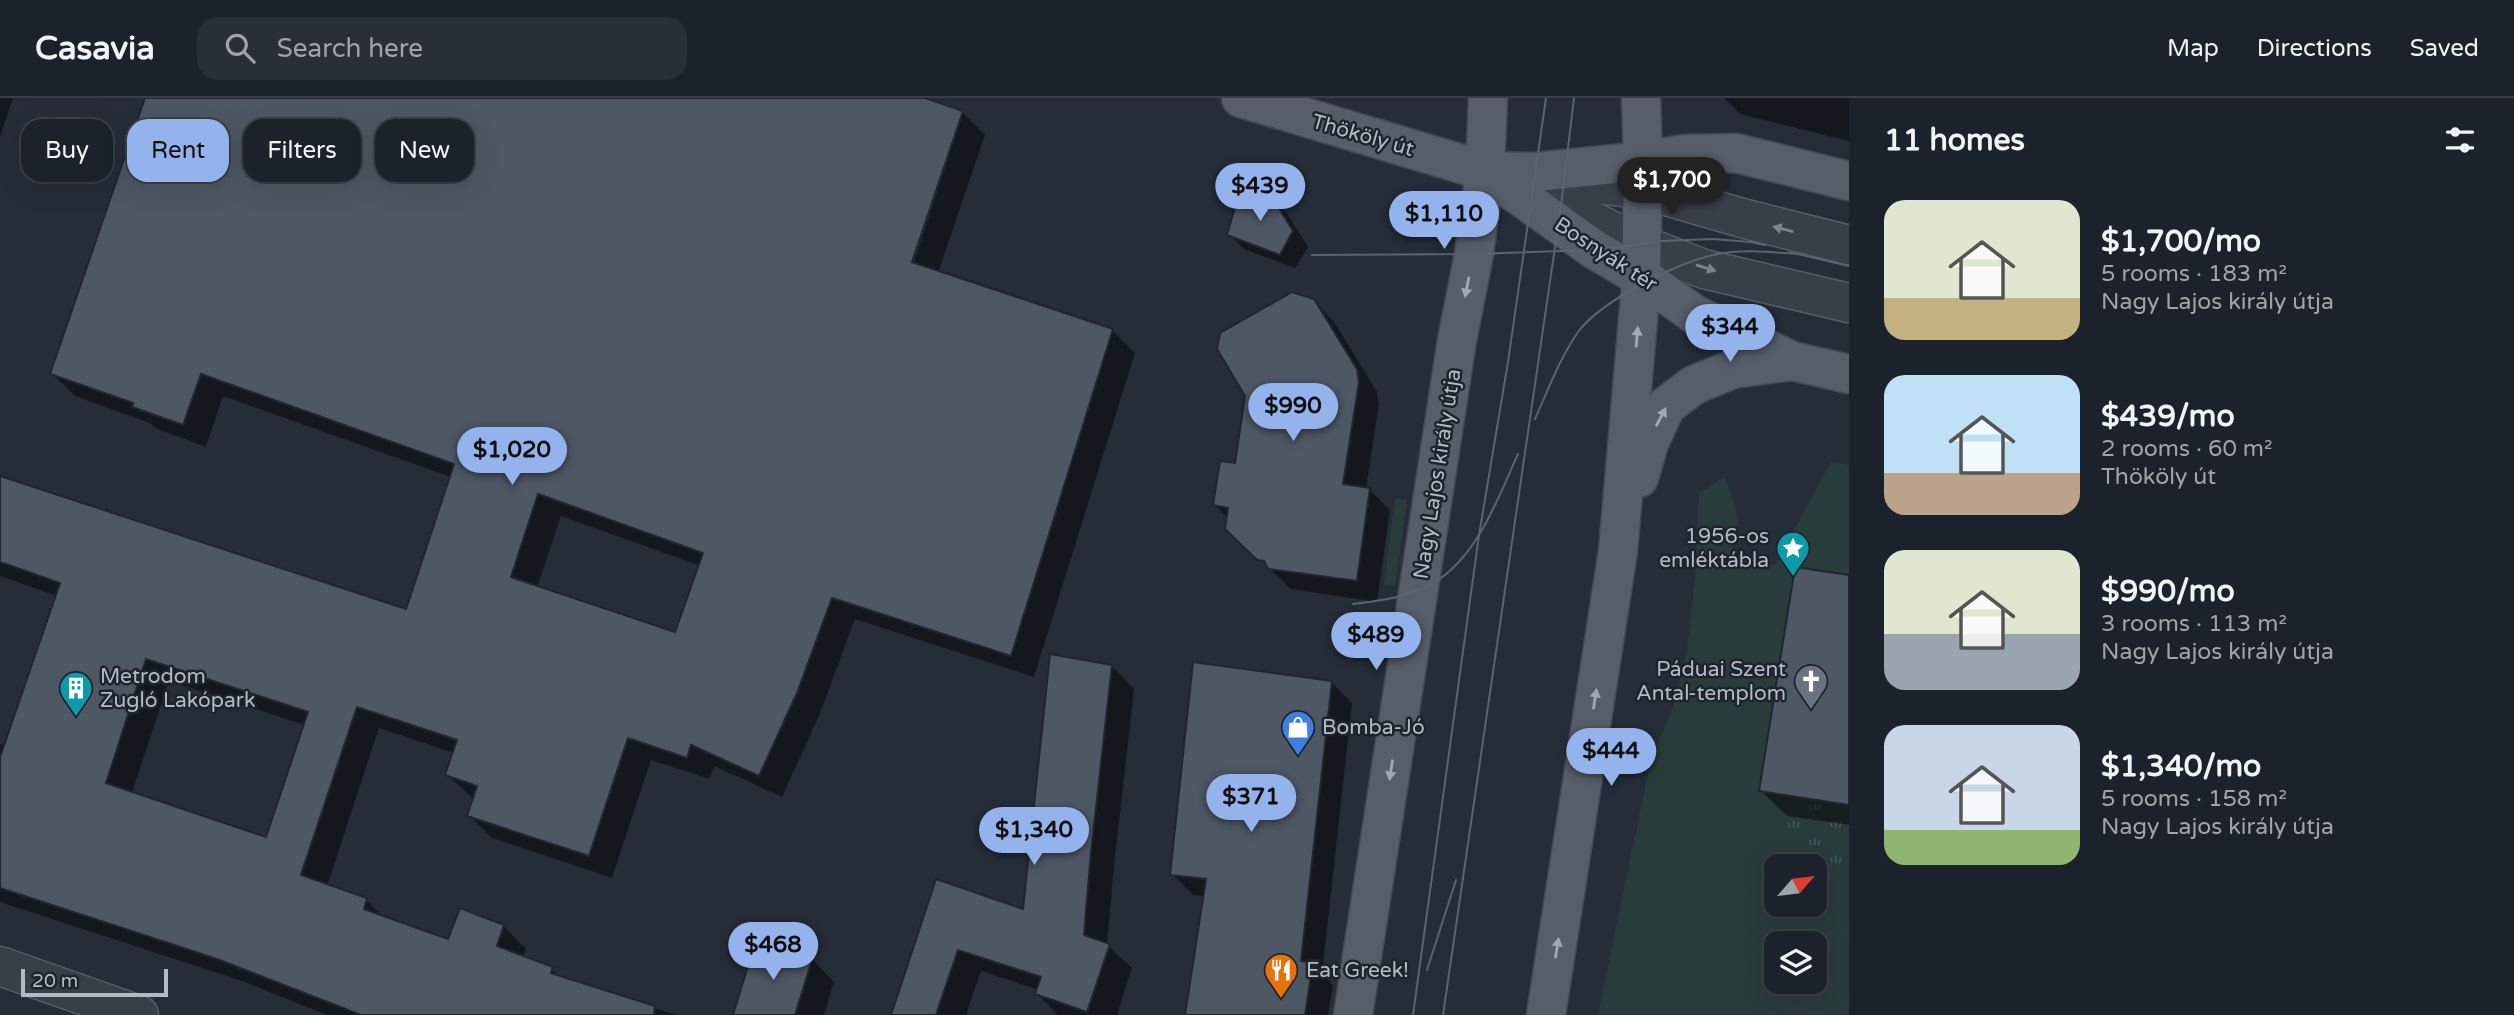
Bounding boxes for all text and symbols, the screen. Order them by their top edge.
search box [197,17,687,80]
text: Casavia [35,29,155,68]
icon: search [221,29,259,67]
text: Search here [277,33,423,64]
text: Map [2167,34,2219,63]
text: Directions [2257,34,2372,63]
text: Saved [2410,34,2479,63]
street label: Thököly út [1309,109,1417,162]
chip: Buy [21,119,113,182]
chip: Rent [127,119,229,182]
chip: Filters [243,119,361,182]
chip: New [375,119,474,182]
icon: filters [2441,121,2479,159]
text: 11 homes [1884,122,2025,159]
pin: $1,700 [1615,158,1729,217]
pin: $439 [1219,164,1301,223]
text: $1,700 [1633,166,1711,194]
text: $439 [1231,172,1289,200]
pin: $1,110 [1387,192,1501,251]
text: $1,110 [1405,200,1483,228]
street label: Bosnyák tér [1550,212,1662,297]
one-way arrow [1772,223,1794,234]
text: $1,700/mo [2101,223,2261,260]
icon: home [1940,228,2024,312]
text: 5 rooms · 183 m² [2101,260,2287,288]
one-way arrow [1696,264,1717,274]
one-way arrow [1462,276,1473,298]
text: Nagy Lajos király útja [2101,288,2334,316]
pin: $344 [1689,304,1771,364]
text: $344 [1701,313,1759,341]
one-way arrow [1632,325,1643,347]
street label: Nagy Lajos király útja [1409,367,1466,581]
pin: $990 [1252,384,1334,443]
text: $990 [1264,392,1322,420]
text: $439/mo [2101,398,2235,435]
icon: home [1940,403,2024,487]
one-way arrow [1655,406,1667,426]
pin: $1,020 [455,428,569,487]
text: 2 rooms · 60 m² [2101,435,2272,463]
text: $1,020 [473,436,551,464]
text: Thököly út [2101,463,2216,491]
place label: 1956-os emléktábla [1659,524,1769,573]
place icon: 1956-os emléktábla [1774,529,1812,578]
text: $990/mo [2101,573,2235,610]
icon: home [1940,578,2024,662]
text: 3 rooms · 113 m² [2101,610,2287,638]
pin: $489 [1335,612,1417,672]
text: $489 [1347,621,1405,649]
text: Nagy Lajos király útja [2101,638,2334,666]
place label: Páduai Szent Antal-templom [1636,657,1786,706]
church icon: Páduai Szent Antal-templom [1792,662,1830,711]
place label: Metrodom Zugló Lakópark [100,664,255,713]
building icon: Metrodom Zugló Lakópark [57,669,95,718]
one-way arrow [1590,687,1601,709]
shop icon: Bomba-Jó [1279,708,1317,757]
place label: Bomba-Jó [1322,715,1425,740]
pin: $444 [1570,728,1652,788]
text: $444 [1582,737,1640,765]
text: $1,340/mo [2101,748,2261,785]
icon: home [1940,753,2024,837]
one-way arrow [1385,759,1396,781]
pin: $371 [1210,774,1292,834]
text: $371 [1222,783,1280,811]
text: 5 rooms · 158 m² [2101,785,2287,813]
pin: $1,340 [977,808,1091,867]
text: Nagy Lajos király útja [2101,813,2334,841]
text: $1,340 [995,816,1073,844]
north arrow [1764,854,1827,917]
map controls [1764,854,1827,994]
pin: $468 [732,922,814,982]
text: $468 [744,931,802,959]
button: layers [1764,931,1827,994]
one-way arrow [1552,937,1563,959]
restaurant icon: Eat Greek! [1262,951,1300,1000]
place label: Eat Greek! [1306,958,1409,983]
scale bar [21,966,168,998]
text: 20 m [32,970,78,992]

